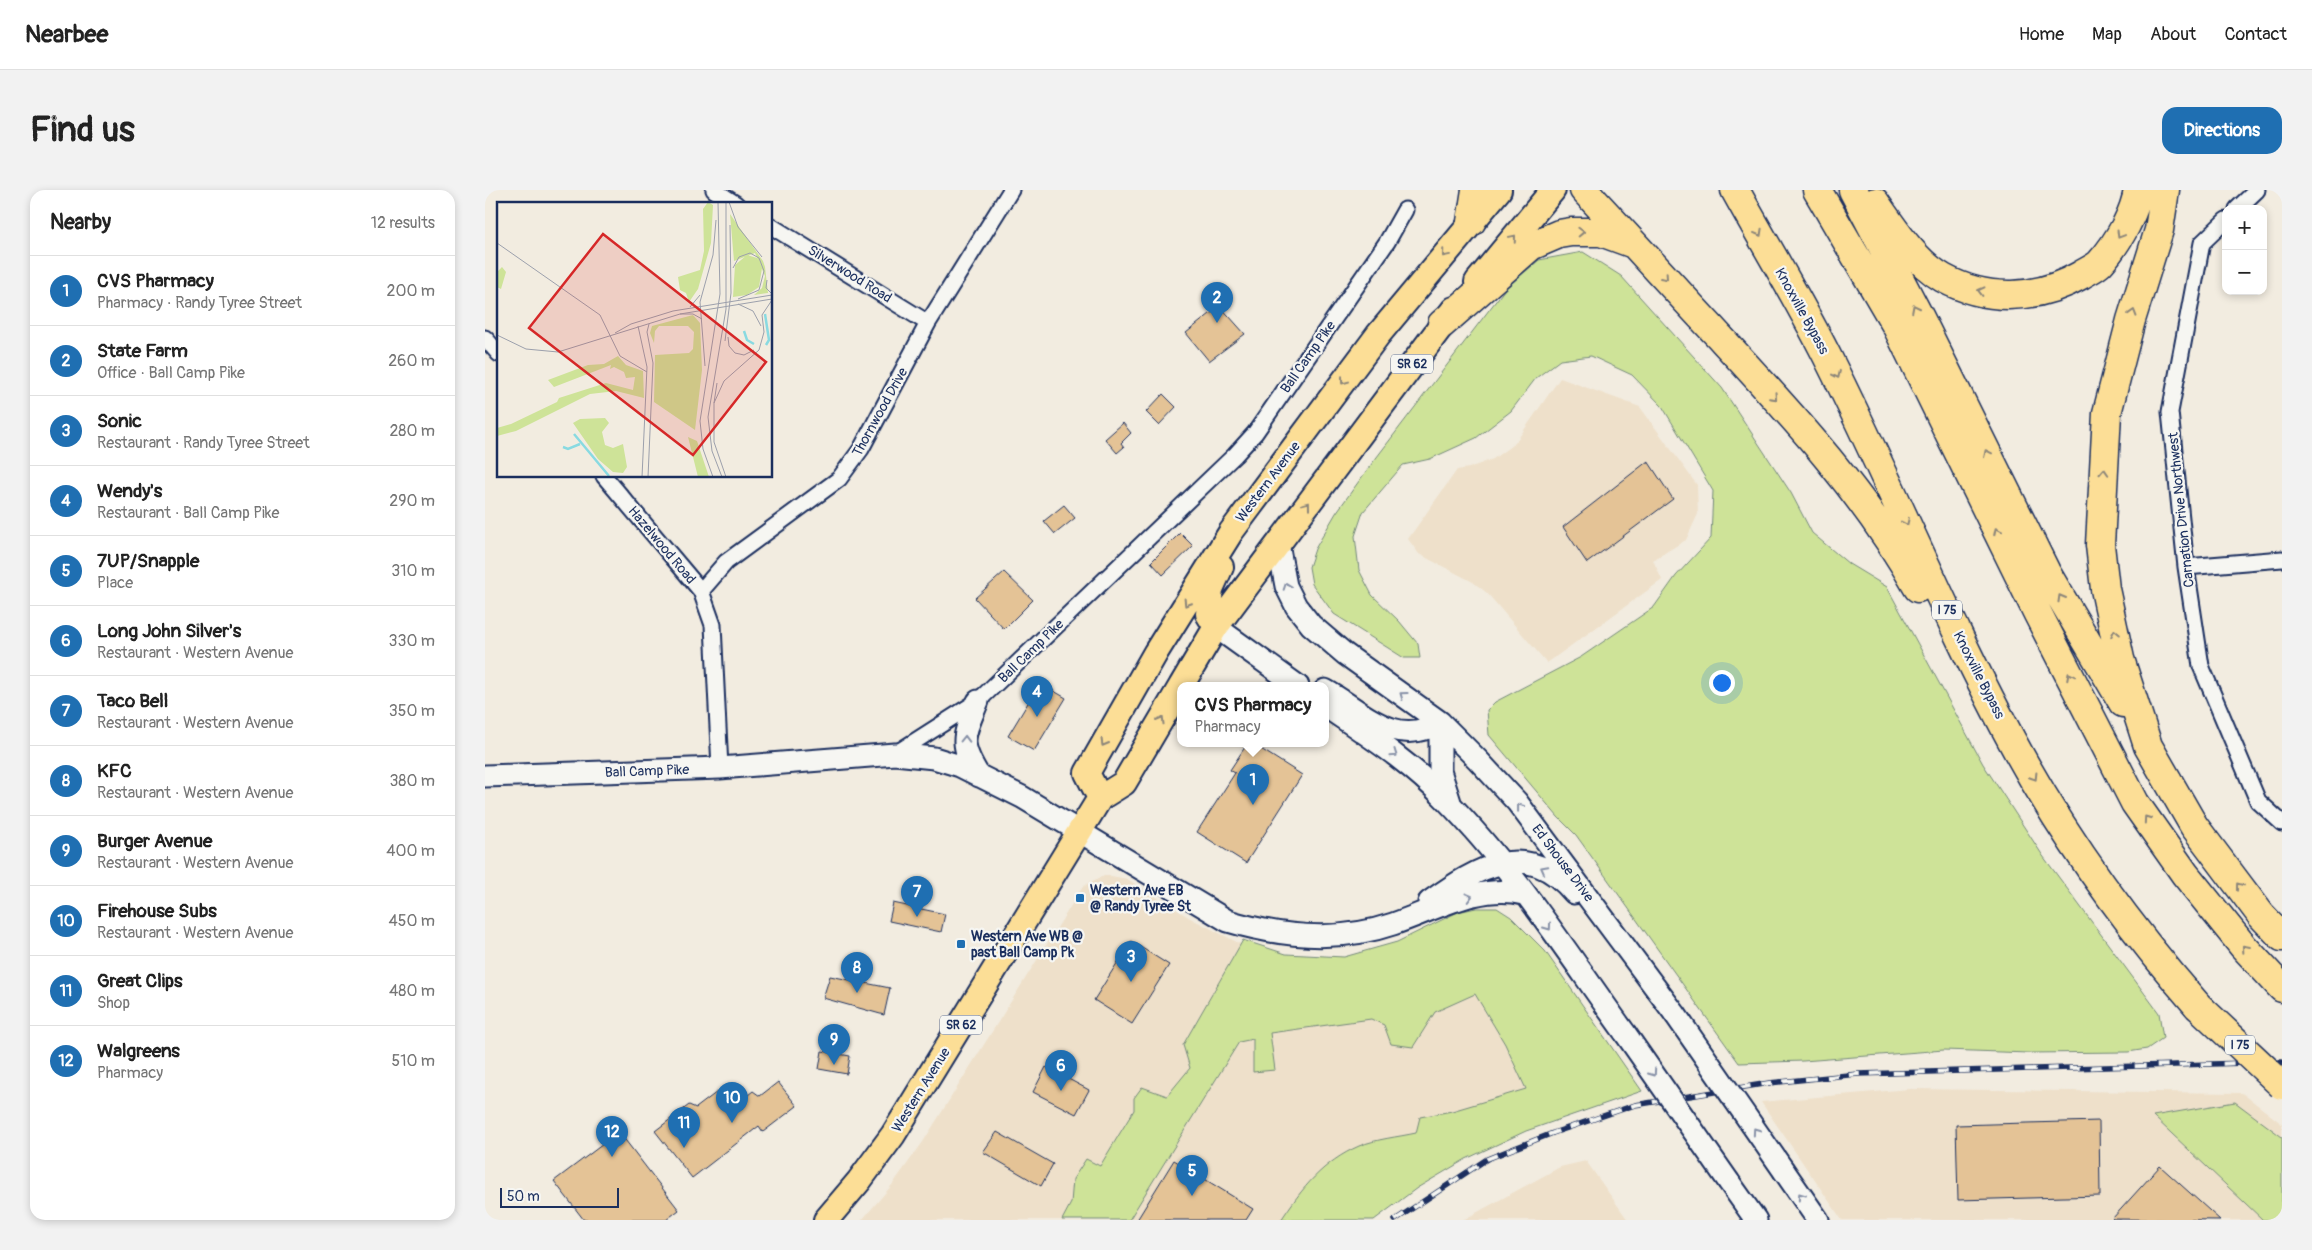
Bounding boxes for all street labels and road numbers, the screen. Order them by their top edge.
street label: Silverwood Road [805,241,895,307]
street label: Knoxville Bypass [1771,265,1833,358]
street label: Ball Camp Pike [1277,318,1339,396]
road number: SR 62 [1391,354,1433,373]
street label: Thornwood Drive [849,364,911,459]
street label: Carnation Drive Northwest [2164,431,2198,588]
street label: Western Avenue [1232,438,1304,526]
street label: Hazelwood Road [625,503,700,587]
road number: I 75 [1932,600,1962,620]
street label: Ball Camp Pike [995,616,1067,686]
street label: Knoxville Bypass [1950,628,2009,722]
street label: Ball Camp Pike [605,761,690,781]
street label: Ed Shouse Drive [1528,821,1598,905]
road number: SR 62 [940,1016,982,1034]
road number: I 75 [2225,1036,2255,1054]
street label: Western Avenue [888,1044,954,1135]

